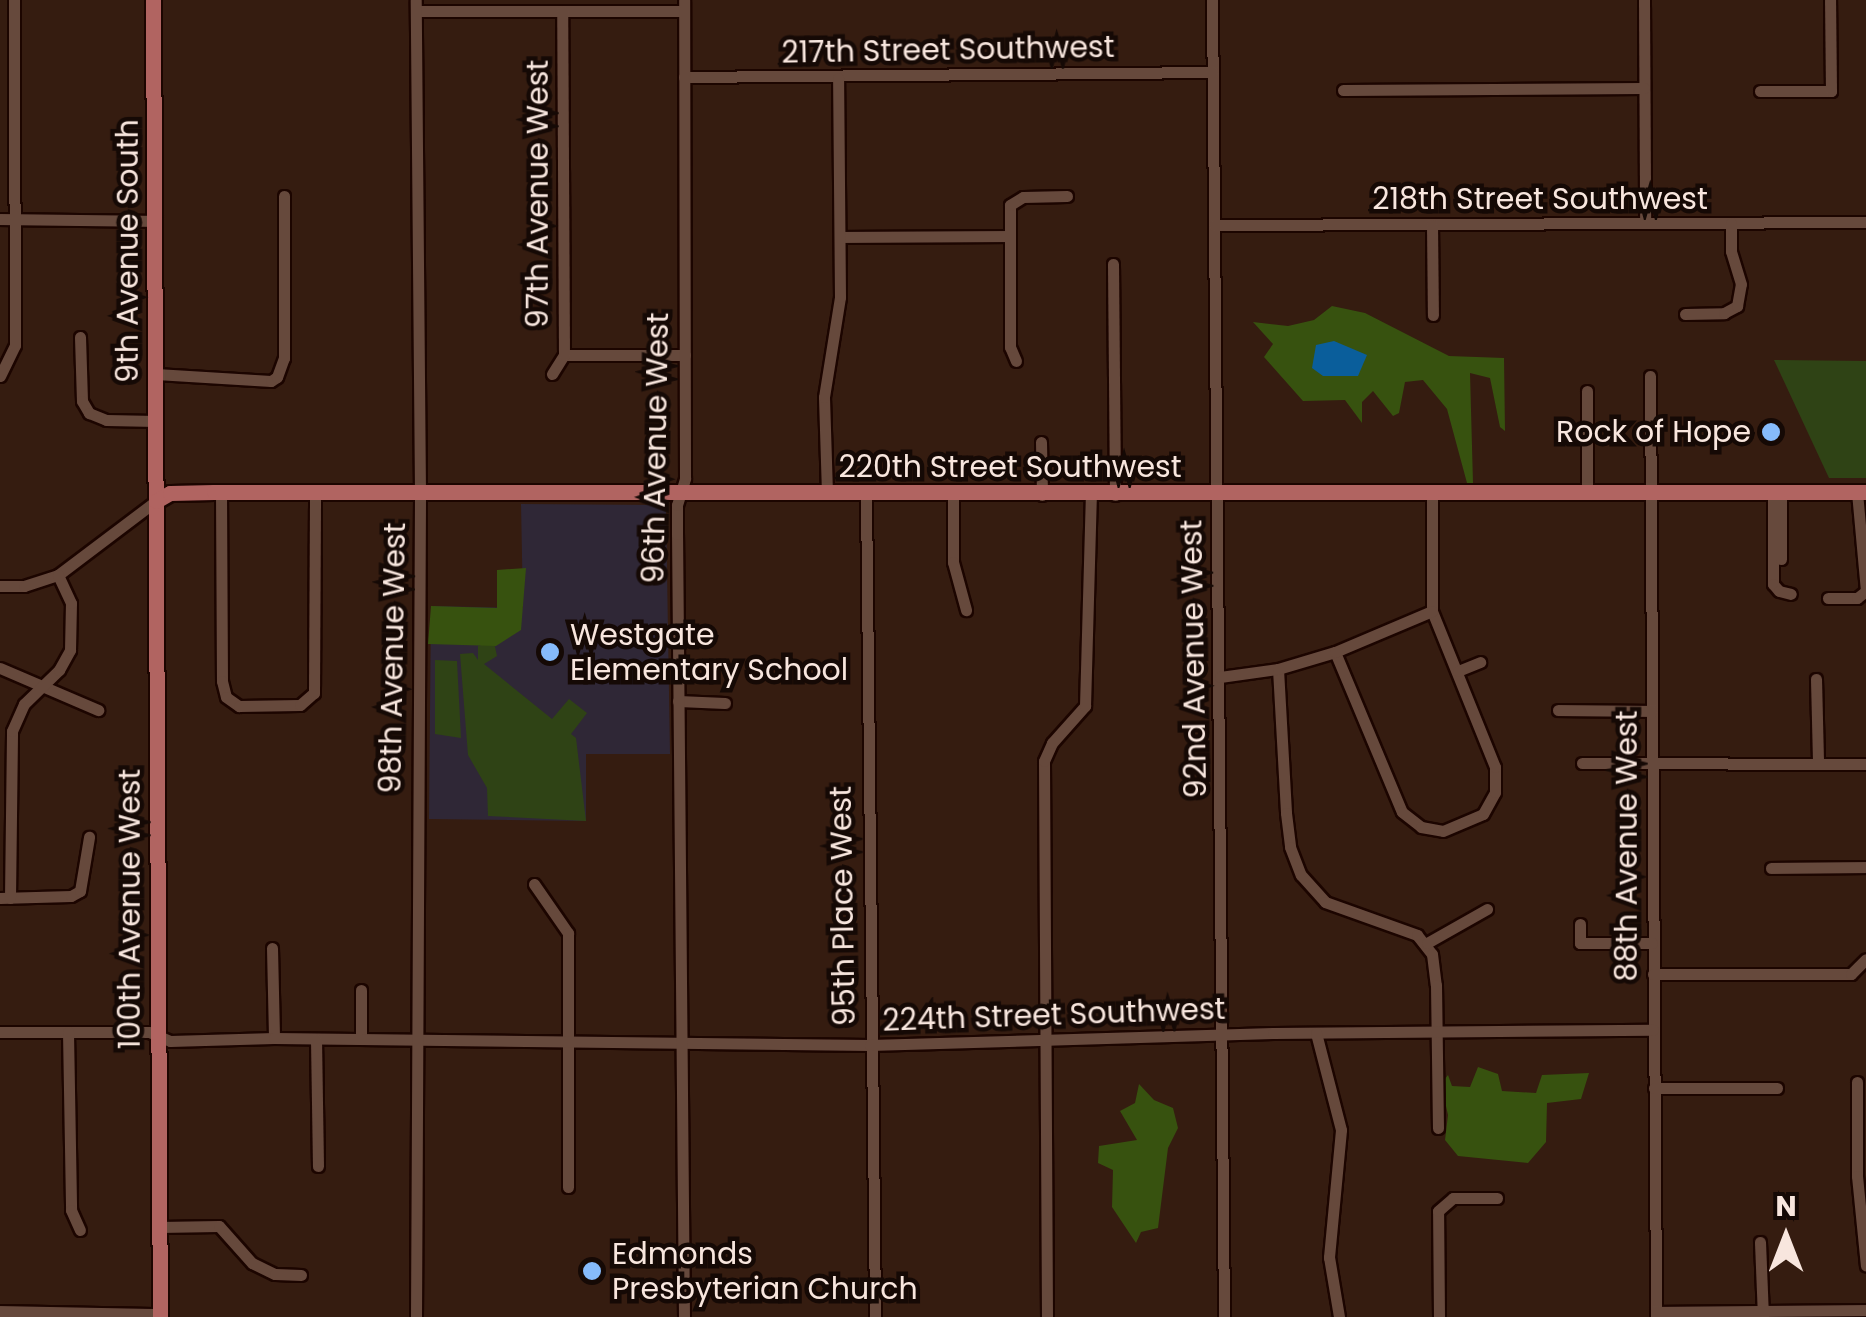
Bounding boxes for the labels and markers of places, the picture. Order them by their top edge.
place label: Rock of Hope [1556,414,1751,450]
marker: Rock of Hope [1760,421,1782,443]
place label: Westgate Elementary School [570,617,848,688]
marker: Westgate Elementary School [539,641,561,663]
place label: Edmonds Presbyterian Church [612,1236,918,1306]
marker: Edmonds Presbyterian Church [581,1260,603,1282]

